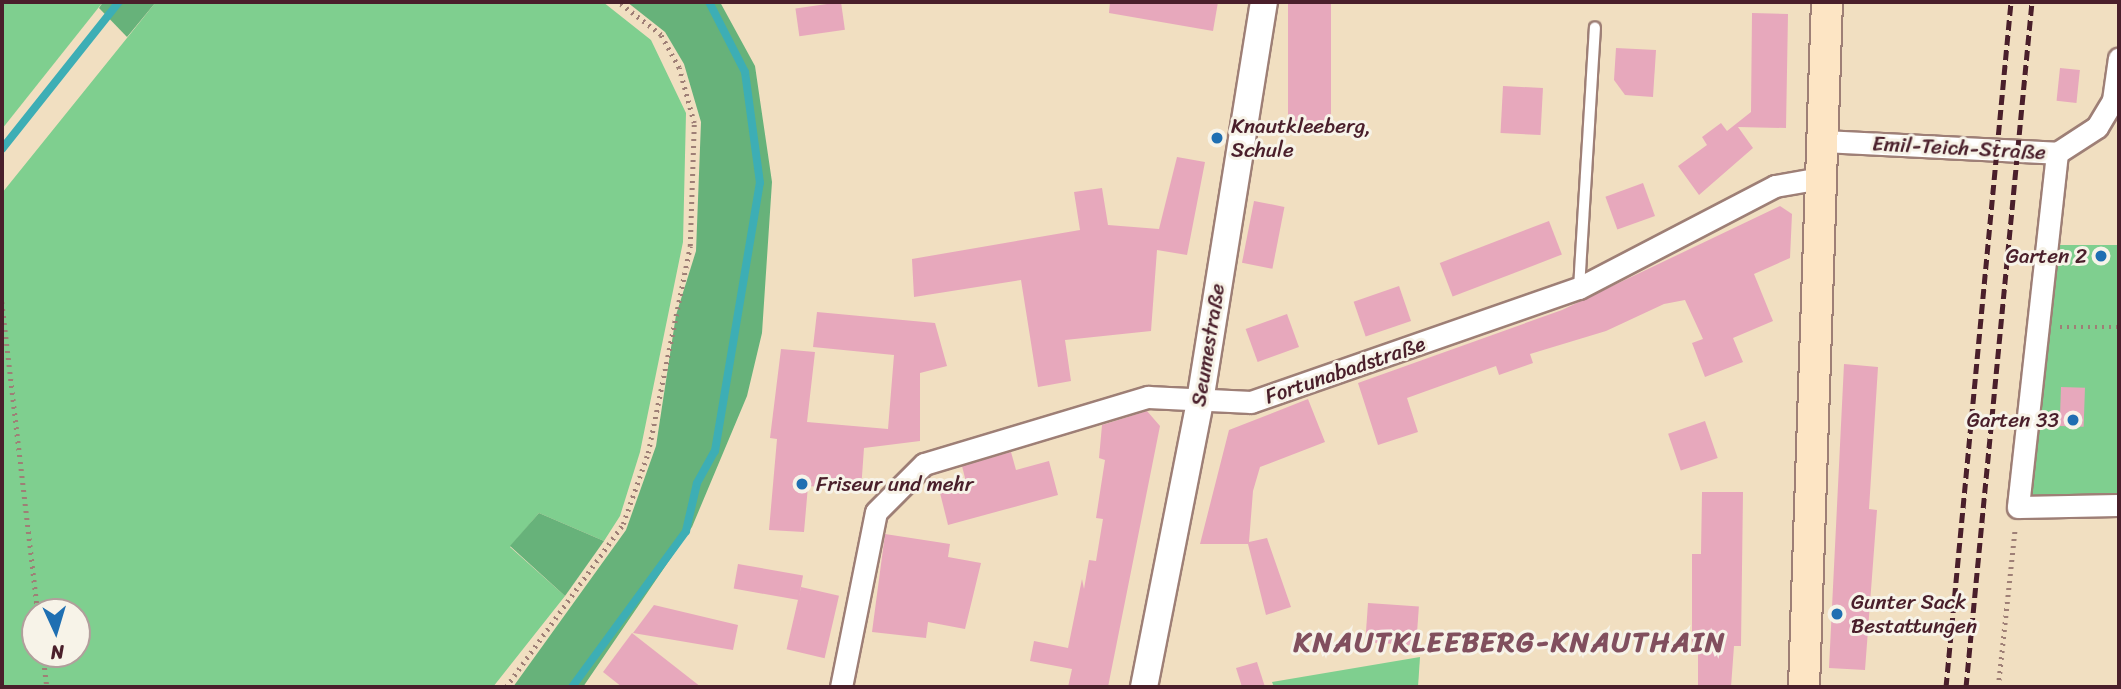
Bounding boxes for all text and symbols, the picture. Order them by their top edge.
place label: Knautkleeberg, Schule [1231,113,1371,163]
marker: Knautkleeberg, Schule [1209,130,1225,146]
street label: Emil-Teich-Straße [1872,131,2046,165]
place label: Garten 2 [2006,243,2087,269]
marker: Garten 2 [2093,248,2109,264]
street label: Seumestraße [1186,282,1230,408]
street label: Fortunabadstraße [1262,331,1428,409]
place label: Garten 33 [1967,407,2059,433]
marker: Garten 33 [2065,412,2081,428]
place label: Friseur und mehr [816,471,973,497]
marker: Friseur und mehr [794,476,810,492]
place label: Gunter Sack Bestattungen [1851,589,1977,639]
north arrow [21,598,91,668]
marker: Gunter Sack Bestattungen [1829,606,1845,622]
district label: KNAUTKLEEBERG-KNAUTHAIN [1298,625,1722,659]
text: N [50,636,65,669]

